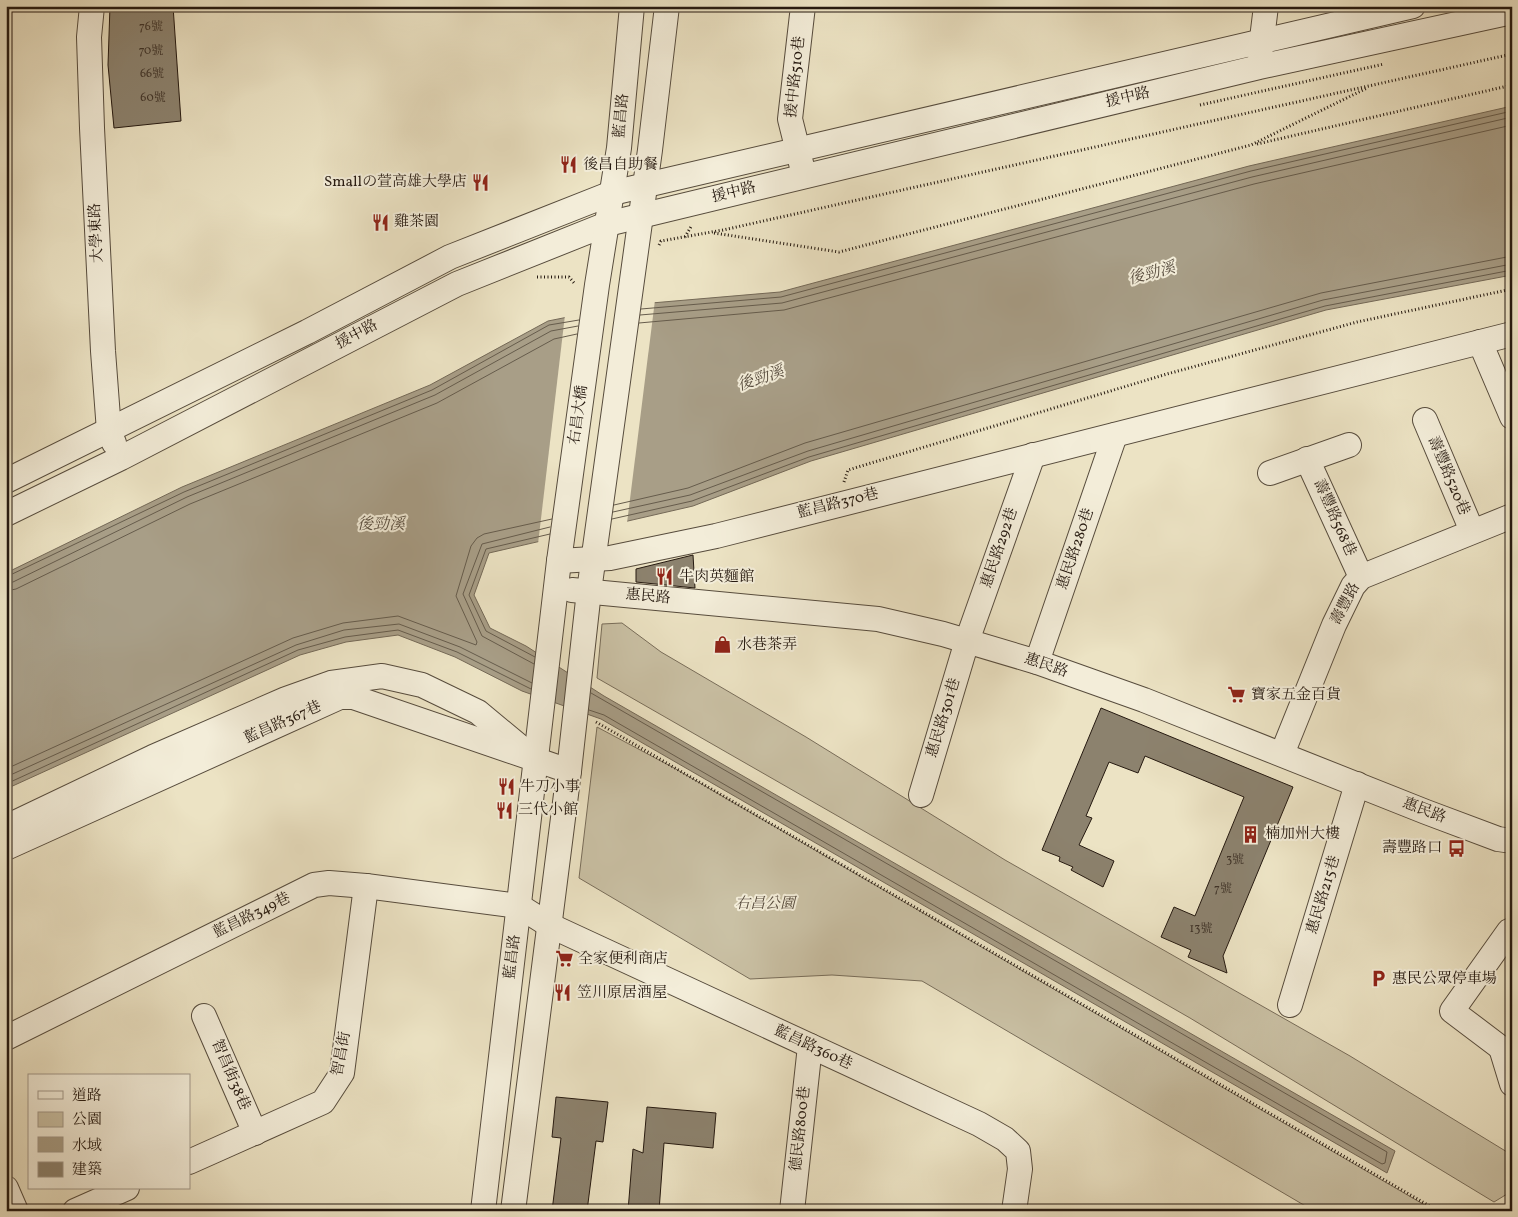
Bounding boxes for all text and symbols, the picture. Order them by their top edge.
house number: 76號 [139,19,163,35]
street label: 援中路510巷 [781,35,811,119]
house number: 70號 [139,43,163,59]
house number: 66號 [140,66,164,82]
street label: 援中路 [1104,83,1152,113]
house number: 60號 [140,90,166,106]
street label: 藍昌路 [610,93,634,139]
restaurant icon: 後昌自助餐 [559,155,579,175]
place label: 後昌自助餐 [583,155,658,176]
place label: Smallの萱高雄大學店 [324,172,467,193]
restaurant icon: Smallの萱高雄大學店 [471,172,491,192]
street label: 援中路 [710,177,758,209]
street label: 大學東路 [85,202,109,264]
restaurant icon: 雞茶園 [370,212,390,232]
place label: 雞茶園 [394,212,439,233]
water label: 後勁溪 [1126,257,1180,291]
street label: 援中路 [332,315,382,355]
water label: 後勁溪 [735,360,789,397]
street label: 右昌大橋 [564,384,594,446]
street label: 壽豐路520巷 [1422,433,1474,519]
street label: 壽豐路568巷 [1308,476,1360,560]
street label: 藍昌路370巷 [795,484,881,524]
street label: 惠民路292巷 [976,505,1024,591]
street label: 惠民路280巷 [1052,506,1100,592]
water label: 後勁溪 [357,514,407,536]
restaurant icon: 牛肉英麵館 [655,567,675,587]
place label: 牛肉英麵館 [679,567,754,588]
street label: 壽豐路 [1326,579,1366,629]
street label: 惠民路 [625,585,671,609]
shop icon: 水巷茶弄 [713,635,733,655]
place label: 水巷茶弄 [737,635,797,656]
street label: 惠民路 [1021,649,1071,683]
street label: 惠民路301巷 [922,676,966,760]
supermarket icon: 寶家五金百貨 [1227,685,1247,705]
place label: 寶家五金百貨 [1251,685,1341,706]
street label: 藍昌路367巷 [241,697,325,749]
restaurant icon: 牛刀小事 [496,777,516,797]
place label: 牛刀小事 [520,777,580,798]
street label: 惠民路 [1399,793,1449,829]
restaurant icon: 三代小館 [494,800,514,820]
place label: 三代小館 [518,800,578,821]
building icon: 楠加州大樓 [1241,824,1261,844]
place label: 楠加州大樓 [1265,824,1340,845]
place label: 壽豐路口 [1382,838,1442,859]
bus stop icon: 壽豐路口 [1446,838,1466,858]
house number: 3號 [1226,852,1244,868]
street label: 惠民路215巷 [1302,853,1346,937]
house number: 7號 [1214,881,1232,897]
street label: 藍昌路349巷 [210,888,294,944]
park label: 右昌公園 [735,894,797,915]
house number: 13號 [1190,921,1212,937]
street label: 藍昌路 [500,933,526,981]
supermarket icon: 全家便利商店 [554,949,574,969]
place label: 全家便利商店 [578,949,668,970]
parking icon: 惠民公眾停車場 [1368,969,1388,989]
place label: 惠民公眾停車場 [1392,969,1497,990]
restaurant icon: 笠川原居酒屋 [553,983,573,1003]
place label: 笠川原居酒屋 [577,983,667,1004]
street label: 藍昌路360巷 [770,1021,856,1075]
street label: 智昌街 [327,1030,357,1078]
street label: 智昌街38巷 [206,1036,254,1114]
legend [28,1074,190,1190]
street label: 德民路800巷 [786,1085,816,1173]
text: 道路 [72,1086,102,1107]
text: 公園 [72,1110,102,1131]
text: 水域 [72,1136,102,1157]
text: 建築 [72,1160,102,1181]

